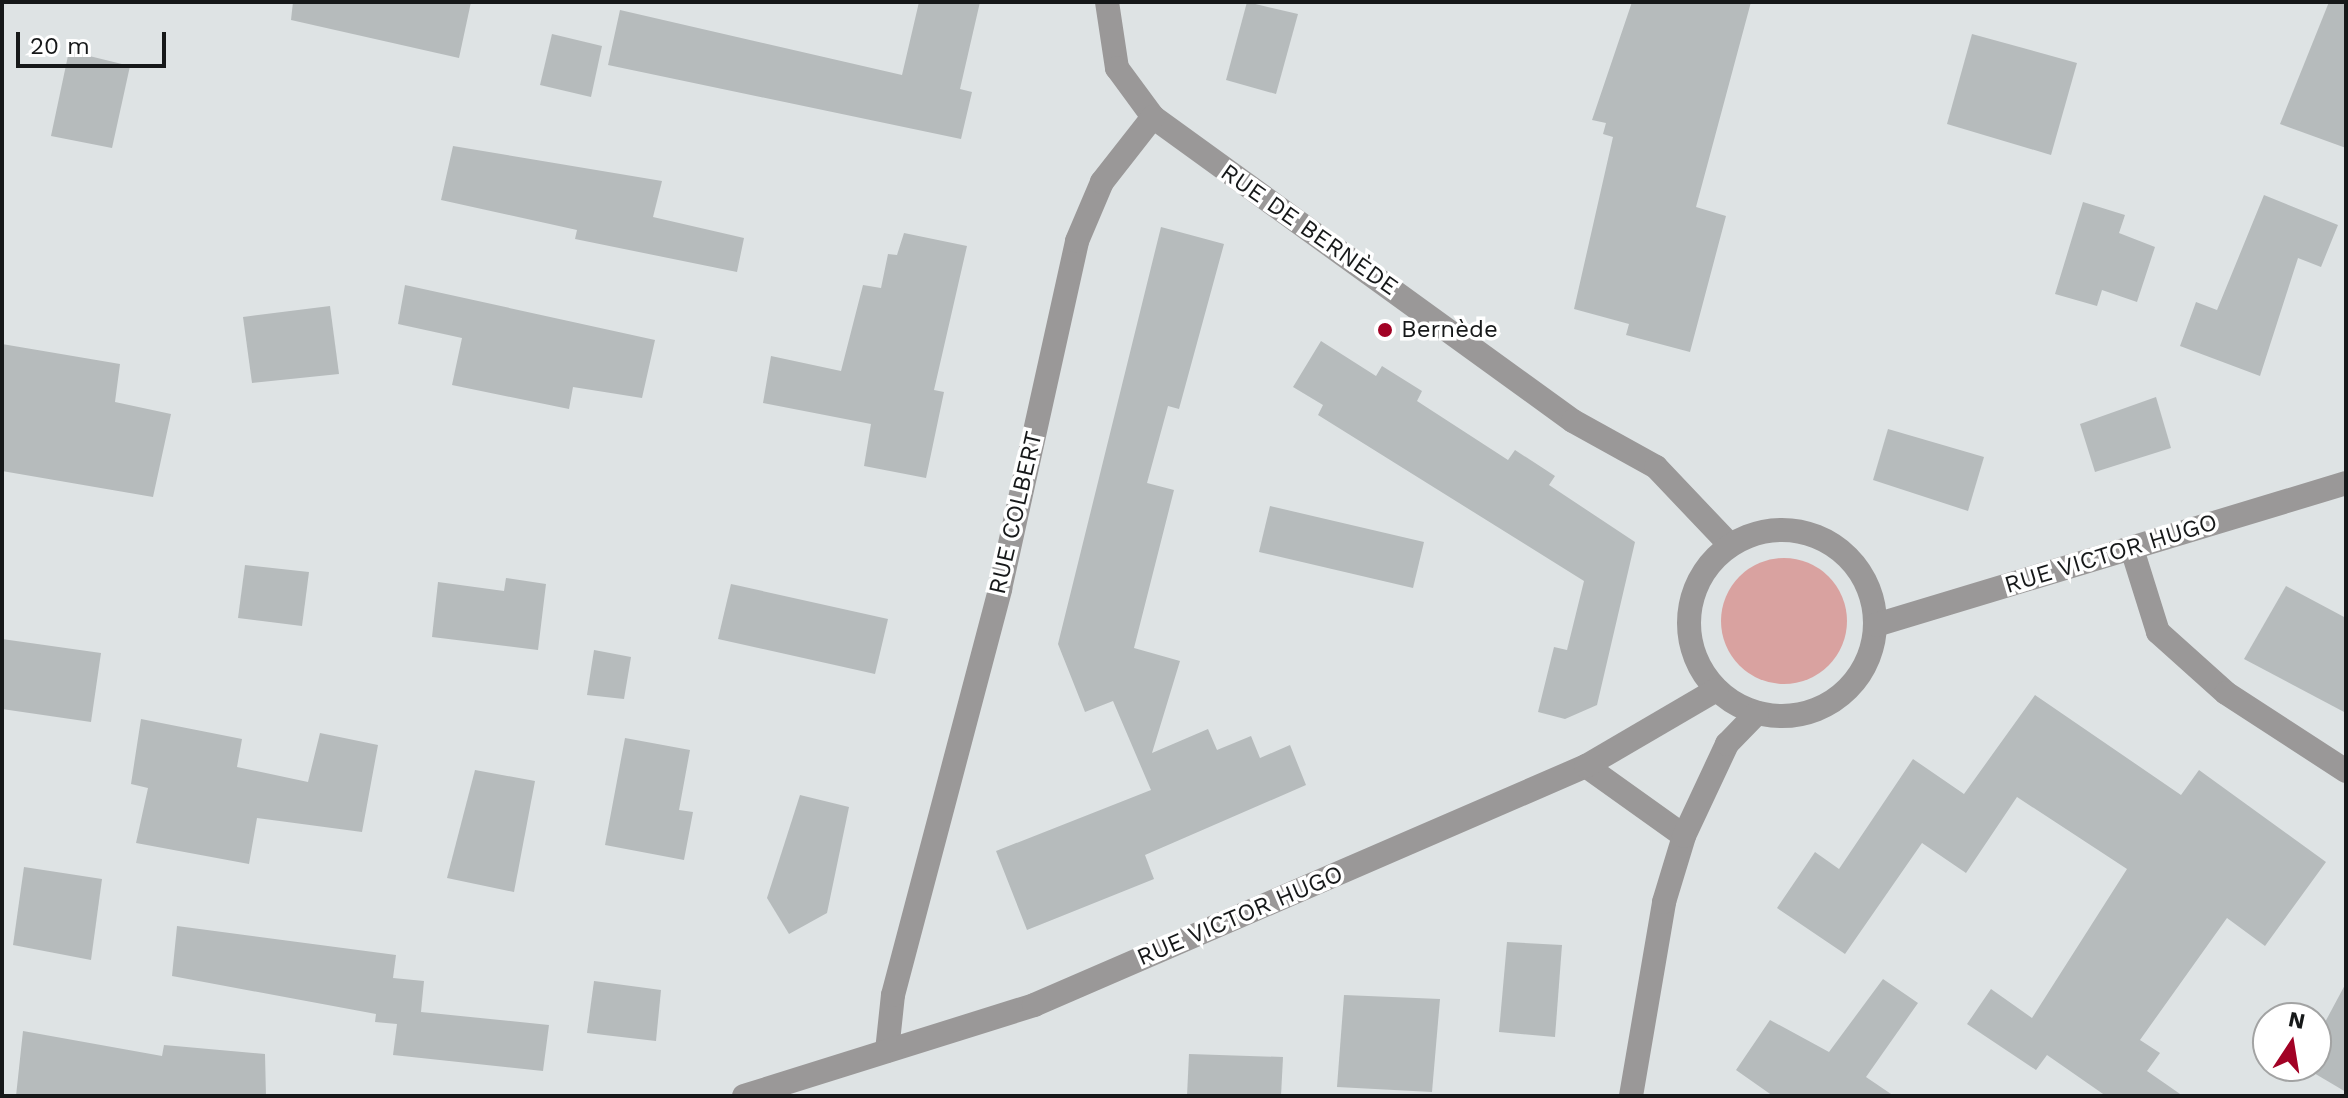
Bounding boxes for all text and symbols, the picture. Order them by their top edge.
scale bar [20,16,170,66]
text: 20 m [30,32,90,60]
street label: RUE DE BERNÈDE [1215,158,1403,302]
place label: Bernède [1401,316,1498,344]
marker: Bernède [1376,321,1394,339]
street label: RUE COLBERT [983,429,1049,597]
street label: RUE VICTOR HUGO [2001,508,2221,600]
street label: RUE VICTOR HUGO [1132,859,1348,973]
north arrow [2252,1002,2332,1082]
text: N [2286,1006,2307,1034]

